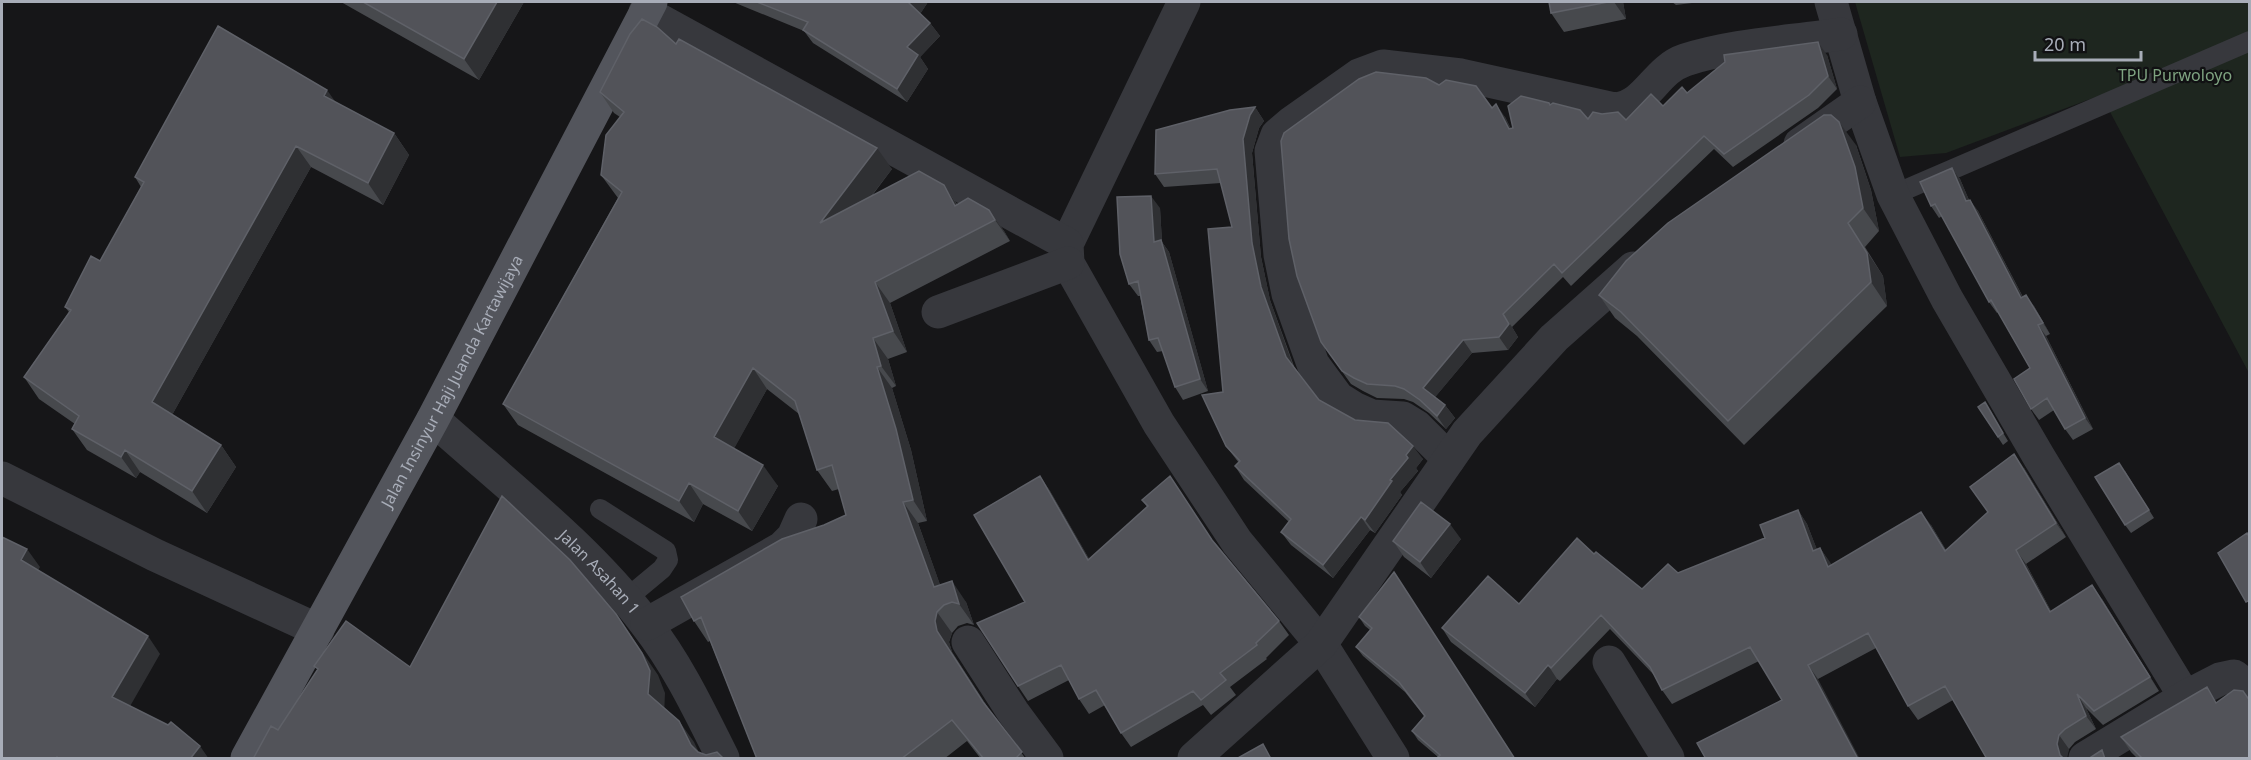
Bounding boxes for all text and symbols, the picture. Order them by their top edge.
scale bar [2035,24,2142,62]
text: 20 m [2044,32,2086,56]
park label: TPU Purwoloyo [2118,64,2232,86]
street label: Jalan Insinyur Haji Juanda Kartawijaya [375,251,528,513]
street label: Jalan Asahan 1 [552,523,645,619]

